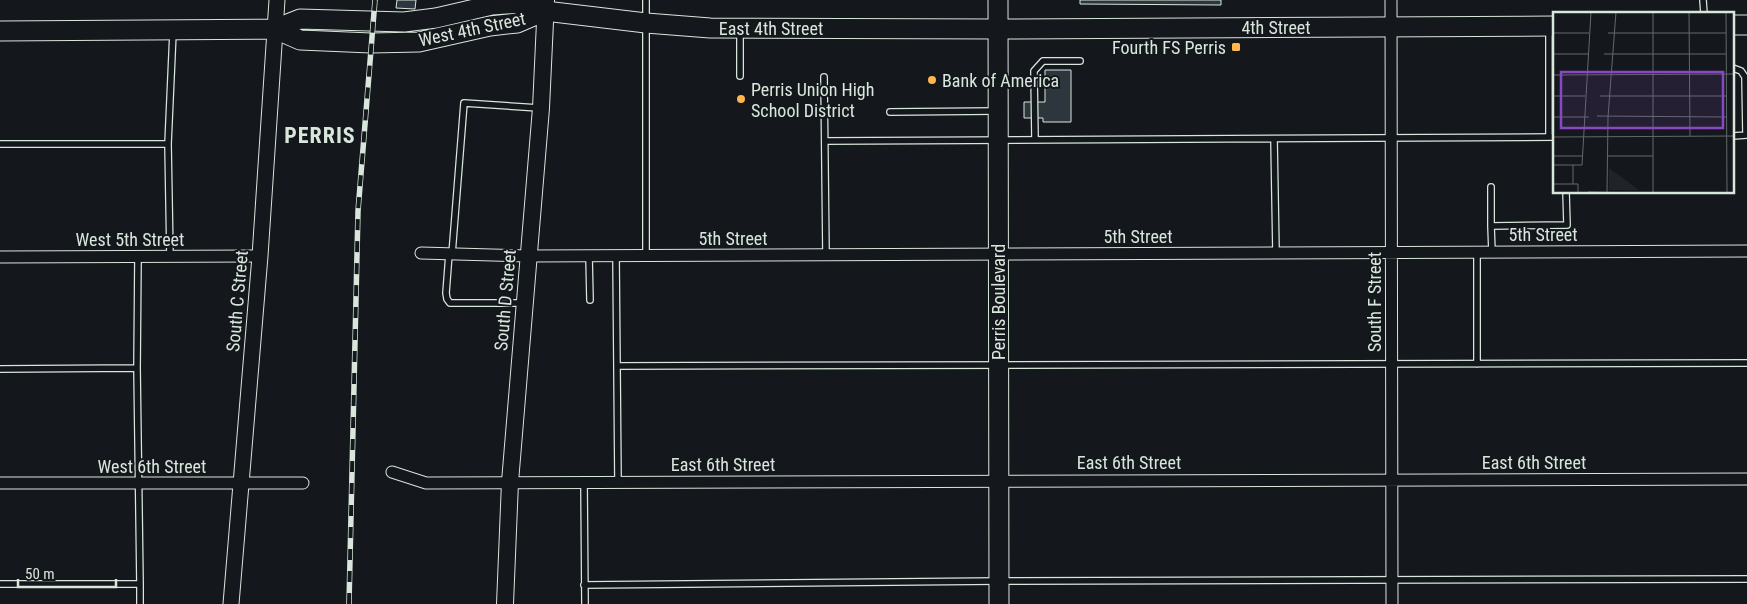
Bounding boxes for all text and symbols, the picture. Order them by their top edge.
street label: West 4th Street [417,7,527,51]
inset map [1553,12,1734,194]
street label: 4th Street [1241,17,1311,38]
street label: East 4th Street [719,18,823,39]
place label: Fourth FS Perris [1112,37,1226,58]
marker: Fourth FS Perris [1230,41,1242,53]
place label: Bank of America [942,70,1059,91]
marker: Bank of America [926,74,938,86]
place label: Perris Union High School District [751,79,874,121]
marker: Perris Union High School District [735,93,747,105]
district label: PERRIS [284,123,356,148]
street label: 5th Street [1508,224,1578,245]
street label: 5th Street [1103,226,1173,247]
street label: 5th Street [698,228,768,249]
street label: West 5th Street [76,229,184,250]
street label: Perris Boulevard [988,244,1009,360]
street label: South D Street [490,248,520,352]
street label: South C Street [222,249,252,353]
street label: South F Street [1364,252,1385,352]
street label: East 6th Street [1077,452,1181,473]
street label: East 6th Street [1482,452,1586,473]
street label: East 6th Street [671,454,775,475]
street label: West 6th Street [98,456,206,477]
scale bar [18,556,115,588]
text: 50 m [25,565,55,583]

